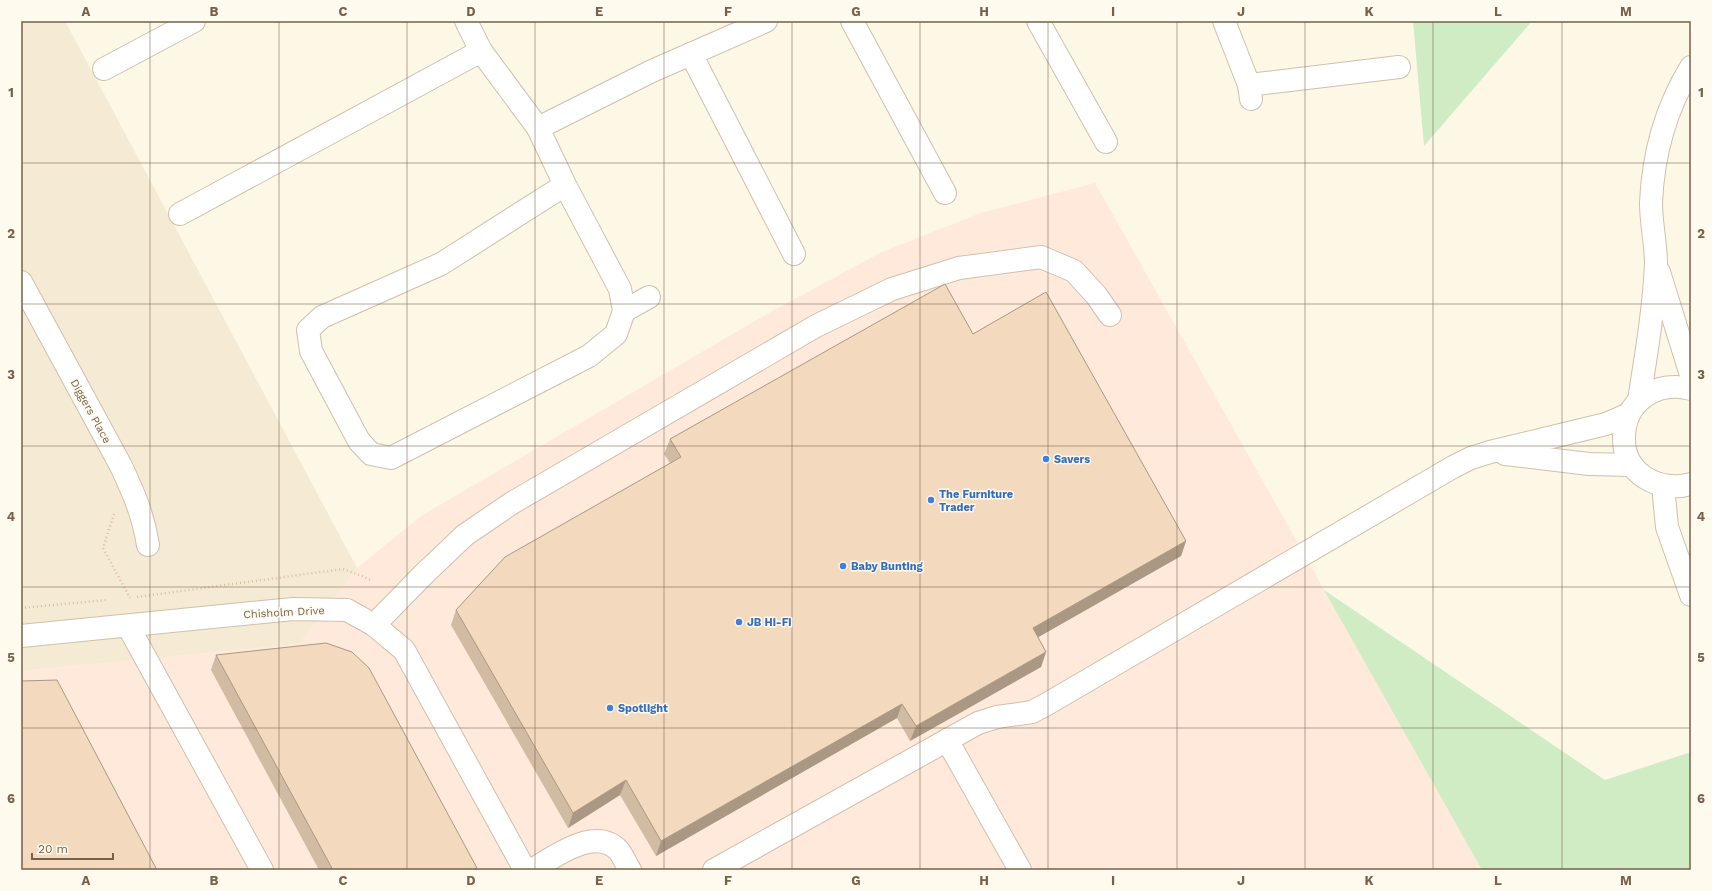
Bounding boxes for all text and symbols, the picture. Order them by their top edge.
text: A [82,4,91,19]
text: B [210,4,219,19]
text: C [339,4,348,19]
text: D [466,4,476,19]
text: E [595,4,603,19]
text: F [724,4,732,19]
text: G [851,4,861,19]
text: H [979,4,989,19]
text: I [1111,4,1115,19]
text: J [1237,4,1245,19]
text: K [1364,4,1374,19]
text: L [1494,4,1502,19]
text: M [1620,4,1632,19]
text: 1 [8,85,14,100]
text: 1 [1698,85,1704,100]
text: 2 [7,226,15,241]
text: 2 [1697,226,1705,241]
text: 3 [7,367,15,382]
text: 3 [1697,367,1705,382]
street label: Diggers Place [68,377,114,446]
place label: Savers [1054,453,1090,466]
marker: Savers [1041,454,1051,464]
place label: The Furniture Trader [939,488,1013,514]
marker: The Furniture Trader [926,495,936,505]
text: 4 [7,509,16,524]
text: 4 [1697,509,1706,524]
place label: Baby Bunting [851,560,924,573]
marker: Baby Bunting [838,561,848,571]
street label: Chisholm Drive [243,604,325,621]
place label: JB Hi-Fi [747,616,792,629]
marker: JB Hi-Fi [734,617,744,627]
text: 5 [7,650,15,665]
text: 5 [1697,650,1705,665]
place label: Spotlight [618,702,668,715]
marker: Spotlight [605,703,615,713]
text: 6 [7,791,15,806]
text: 6 [1697,791,1705,806]
scale bar [32,835,113,861]
text: 20 m [38,842,68,856]
text: A [82,873,91,888]
text: B [210,873,219,888]
text: C [339,873,348,888]
text: D [466,873,476,888]
text: E [595,873,603,888]
text: F [724,873,732,888]
text: G [851,873,861,888]
text: H [979,873,989,888]
text: I [1111,873,1115,888]
text: J [1237,873,1245,888]
text: K [1364,873,1374,888]
text: L [1494,873,1502,888]
text: M [1620,873,1632,888]

